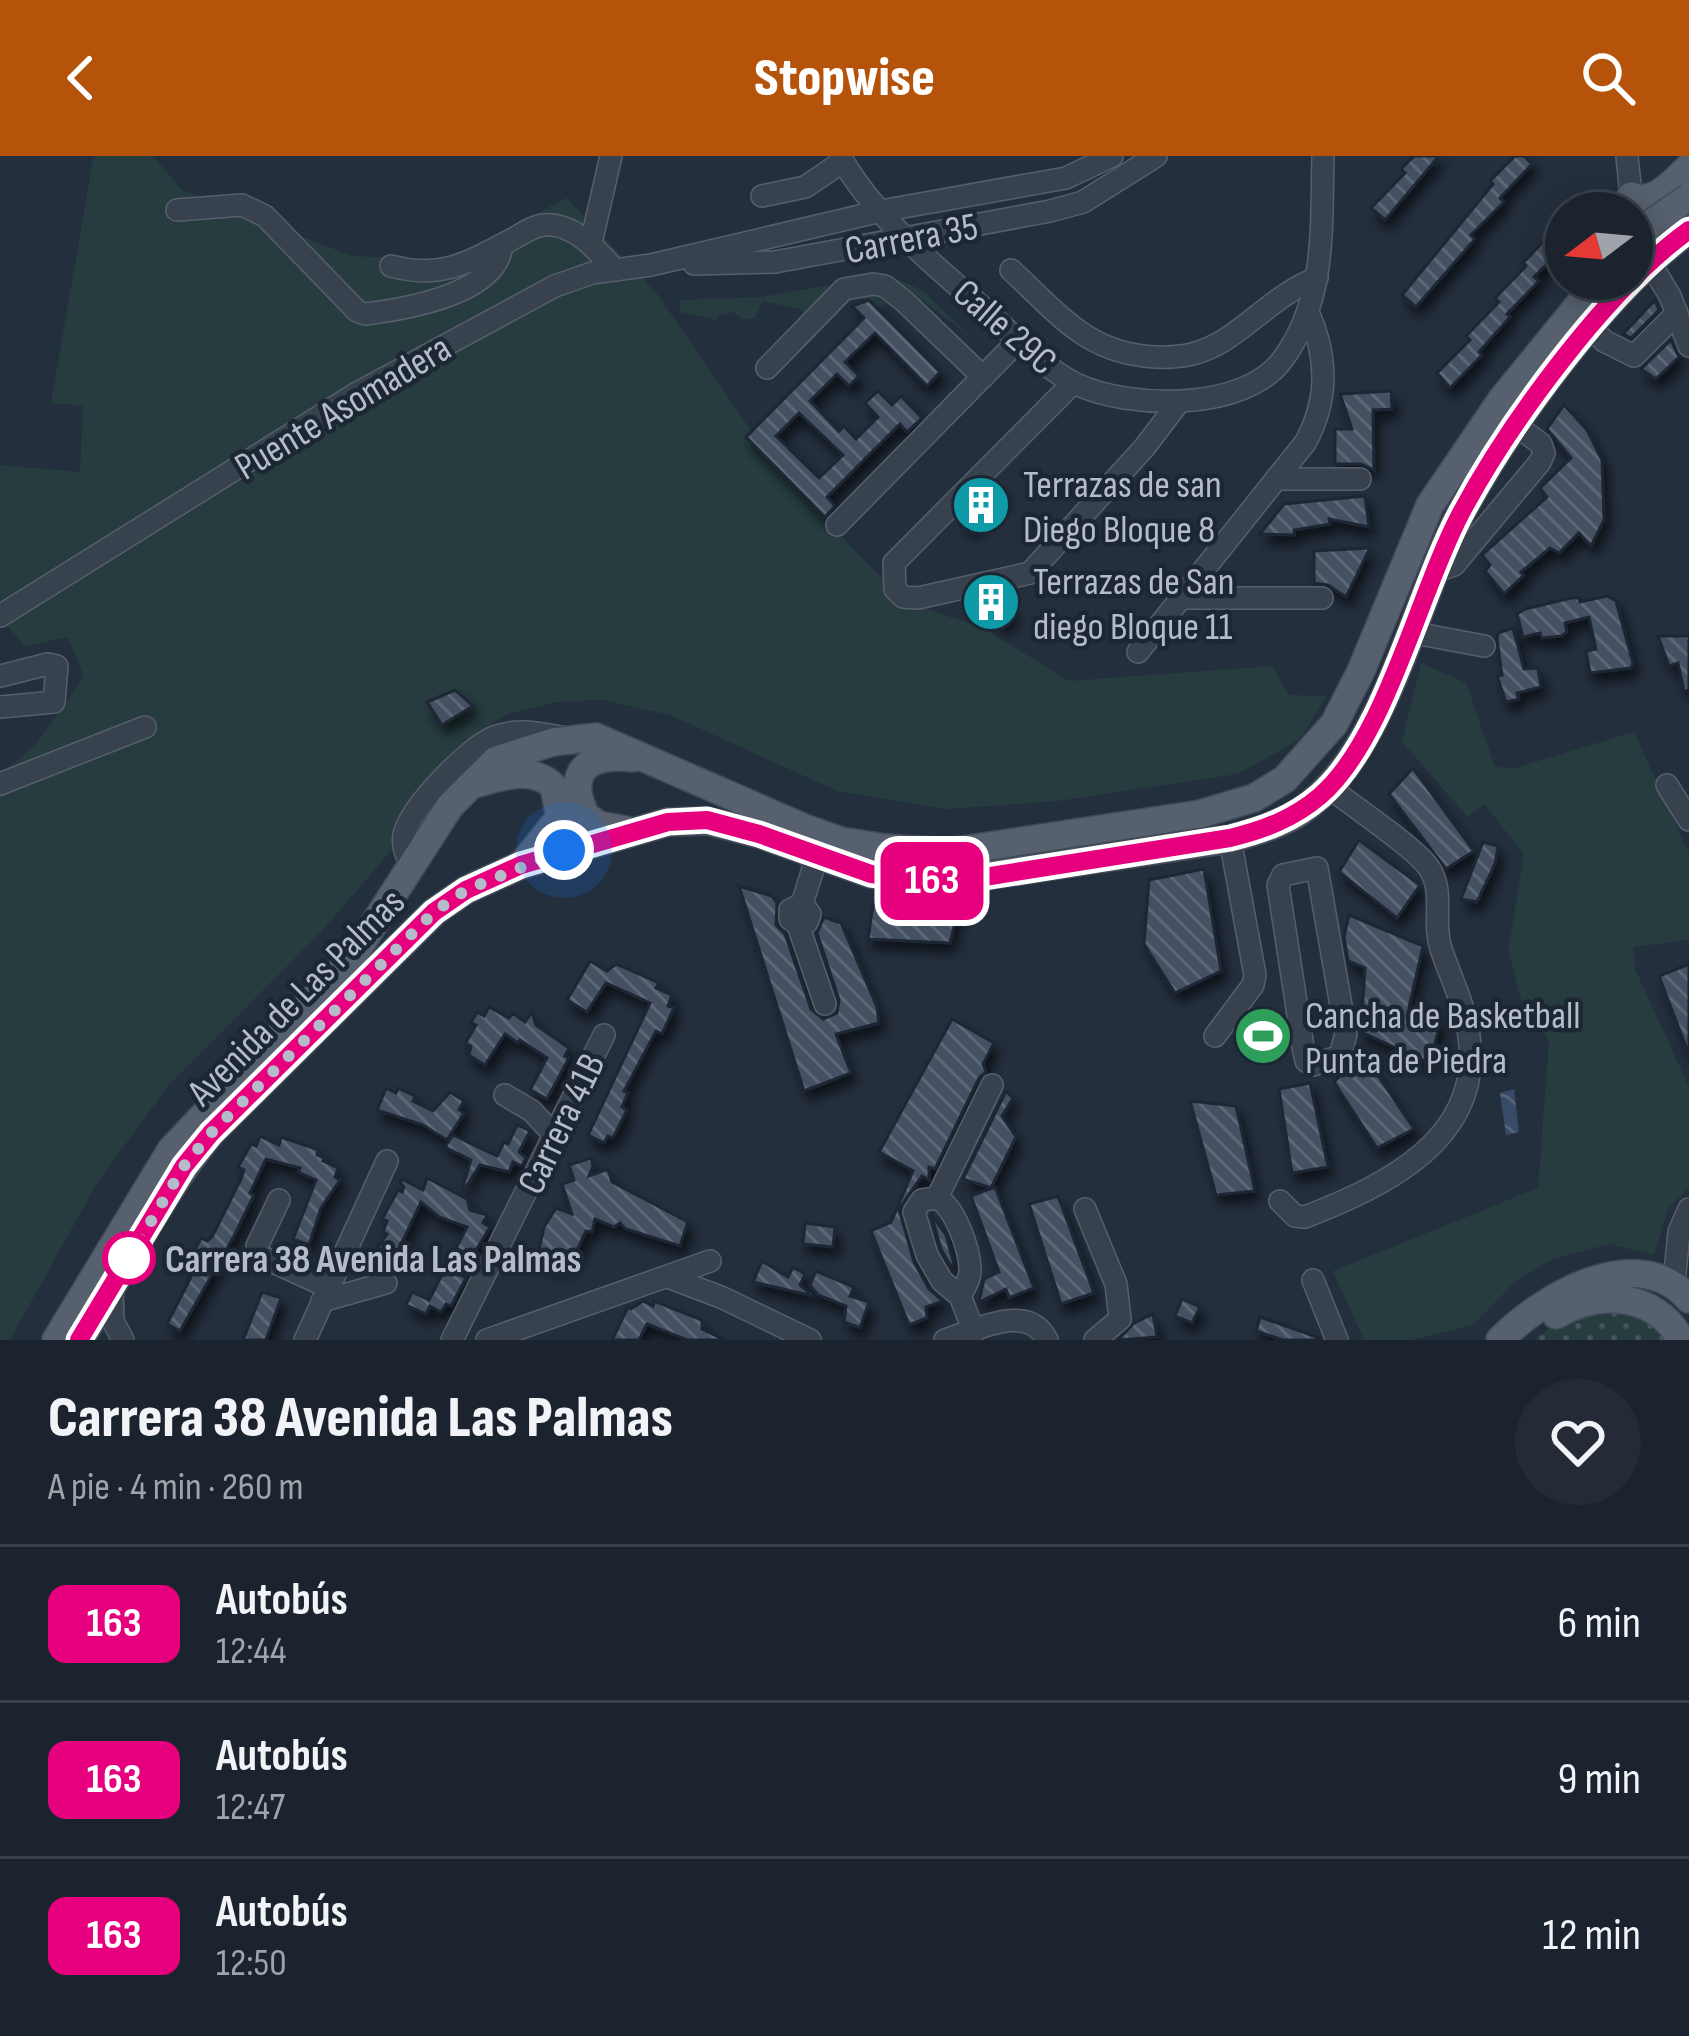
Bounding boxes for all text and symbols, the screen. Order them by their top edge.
icon: back [48,45,114,111]
icon: search [1575,45,1641,111]
text: Stopwise [754,46,935,111]
north arrow [1545,192,1653,300]
map controls [1545,192,1653,300]
street label: Carrera 35 [841,204,982,275]
street label: Calle 29C [943,270,1066,386]
street label: Puente Asomadera [227,325,460,491]
place label: Terrazas de san Diego Bloque 8 [1023,462,1222,554]
building icon: Terrazas de san Diego Bloque 8 [950,474,1012,536]
place label: Terrazas de San diego Bloque 11 [1033,559,1234,651]
building icon: Terrazas de San diego Bloque 11 [960,571,1022,633]
your location [534,820,594,880]
line badge: 163 [863,842,1001,920]
text: 163 [904,855,960,906]
street label: Avenida de Las Palmas [178,879,415,1117]
place label: Cancha de Basketball Punta de Piedra [1305,993,1581,1085]
sports icon: Cancha de Basketball Punta de Piedra [1232,1005,1294,1067]
street label: Carrera 41B [508,1046,616,1202]
marker: Carrera 38 Avenida Las Palmas [104,1233,154,1283]
place label: Carrera 38 Avenida Las Palmas [165,1237,582,1284]
button: heart [1515,1379,1641,1505]
text: Carrera 38 Avenida Las Palmas [48,1385,673,1453]
text: A pie · 4 min · 260 m [48,1464,304,1511]
text: Autobús [216,1573,348,1628]
text: 6 min [1558,1596,1641,1651]
text: 163 [86,1598,142,1649]
text: 12:44 [216,1628,286,1675]
text: Autobús [216,1729,348,1784]
text: 9 min [1557,1752,1641,1807]
text: 163 [86,1754,142,1805]
text: 12:47 [216,1784,285,1831]
text: Autobús [216,1885,348,1940]
text: 12 min [1543,1908,1641,1963]
text: 163 [86,1910,142,1961]
text: 12:50 [216,1940,287,1987]

